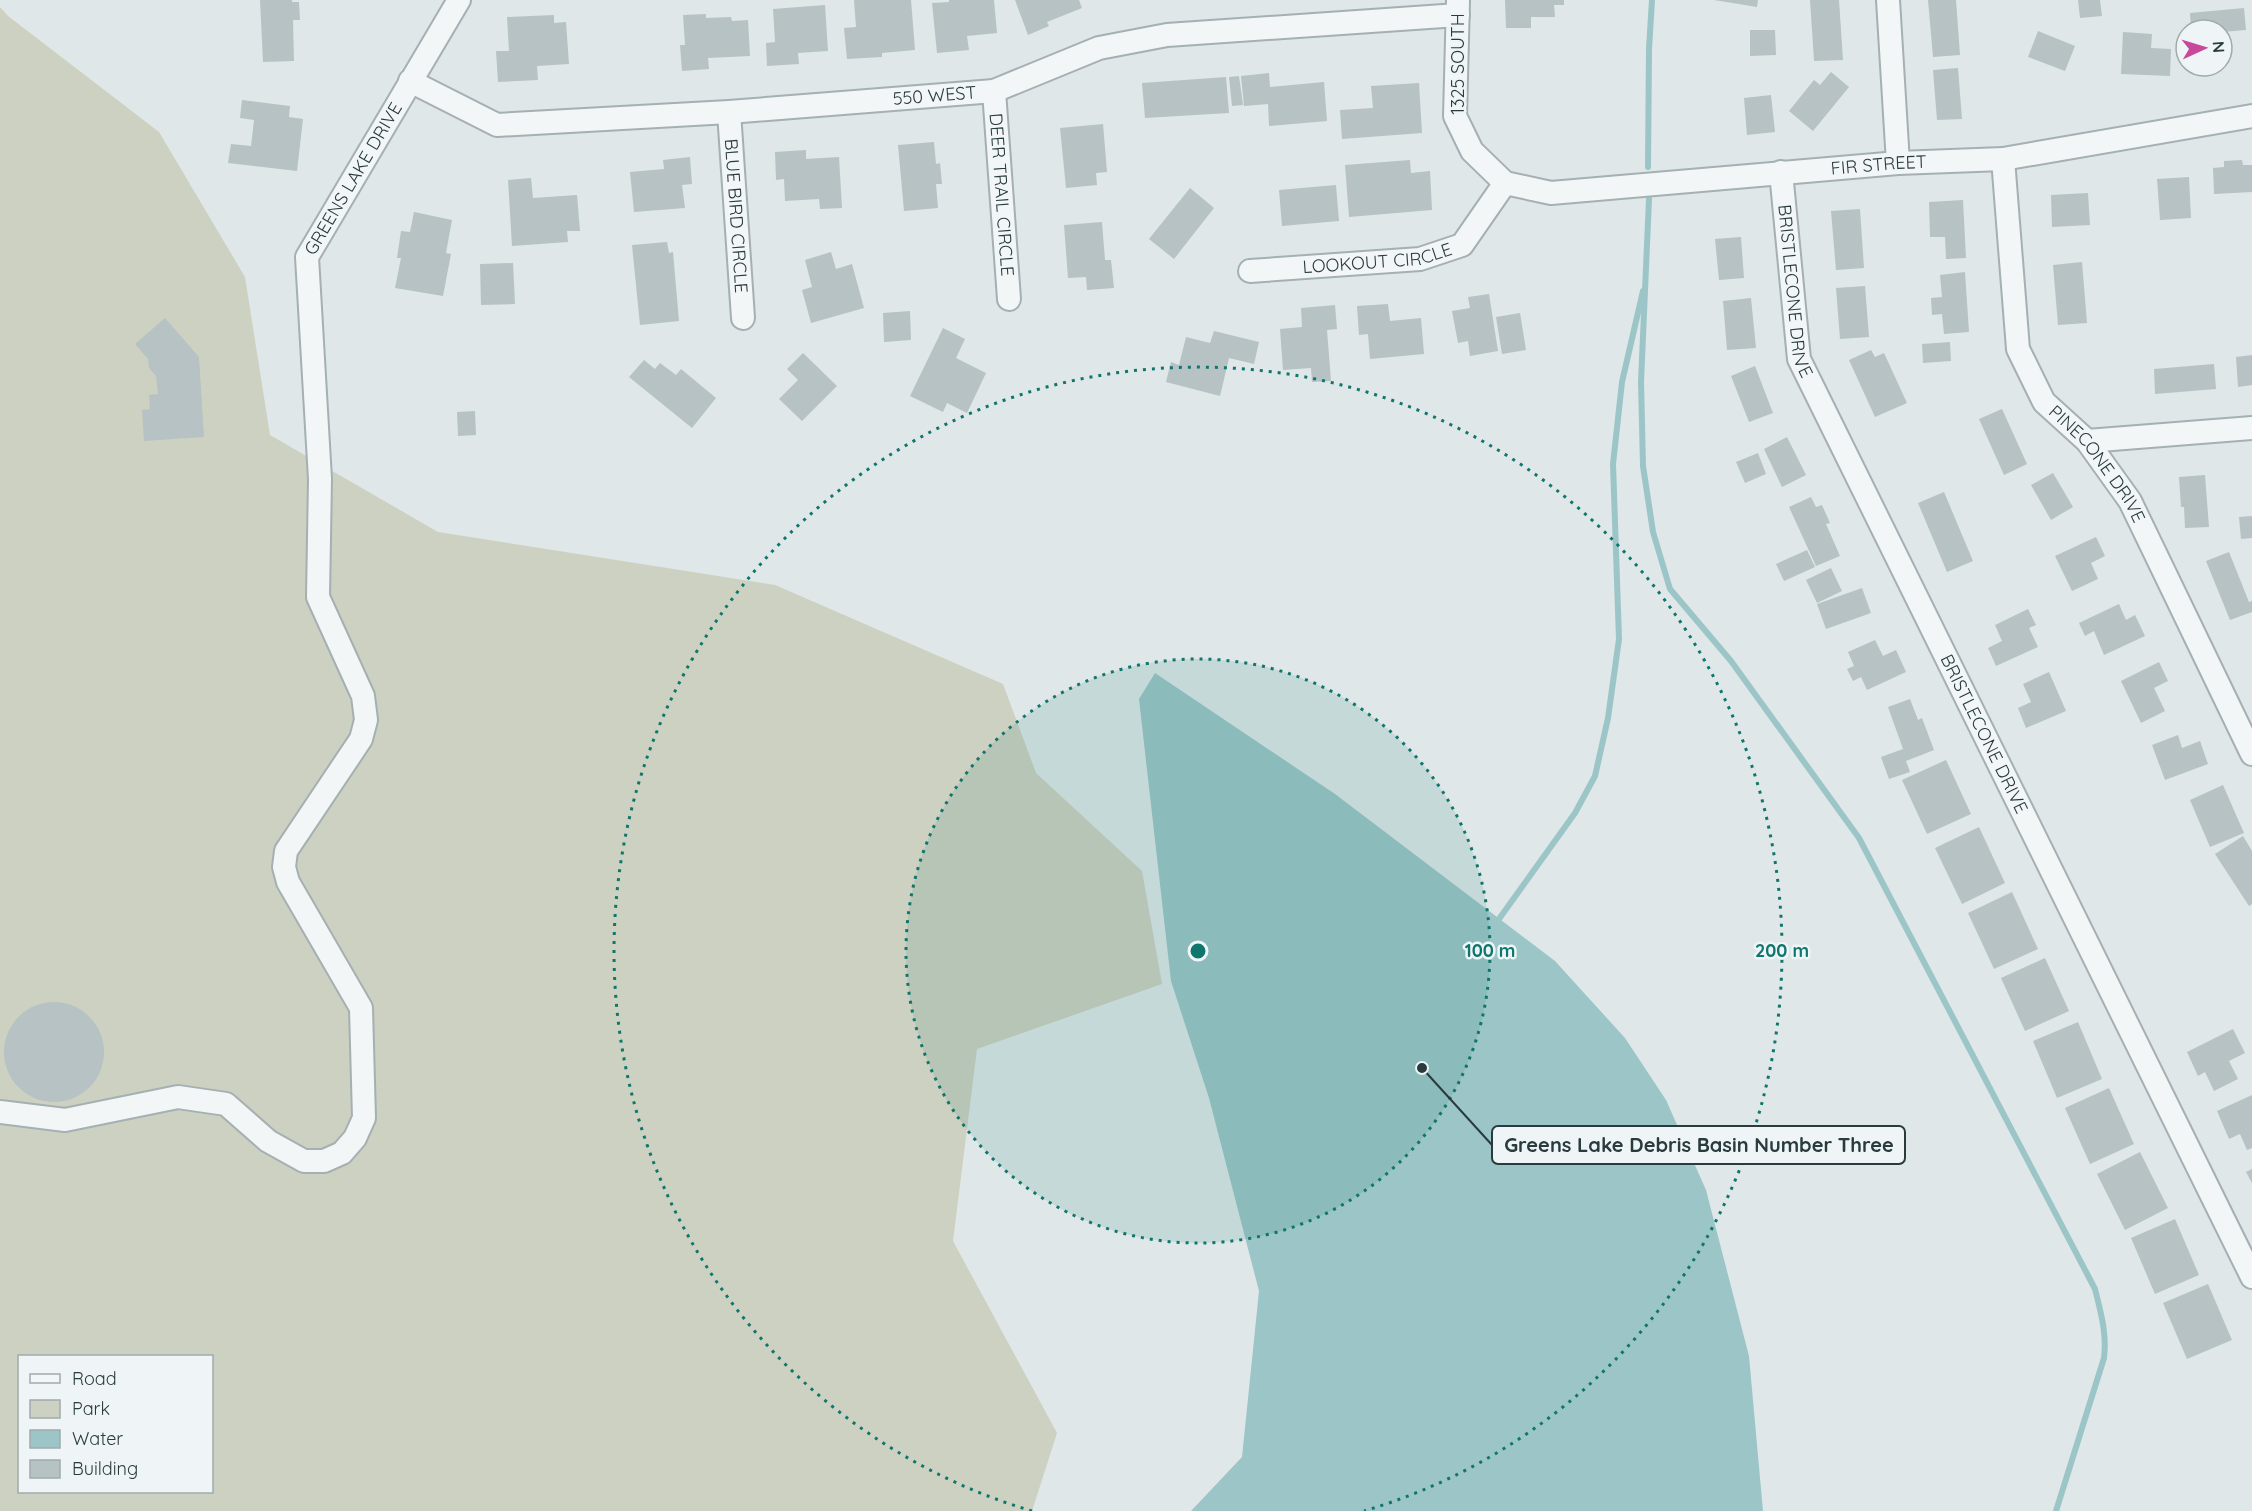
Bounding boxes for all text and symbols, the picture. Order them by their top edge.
street label: 1325 SOUTH [1446,13,1469,115]
north arrow [2174,18,2234,78]
text: N [2209,40,2229,54]
street label: 550 WEST [892,80,977,110]
street label: GREENS LAKE DRIVE [299,98,407,259]
street label: DEER TRAIL CIRCLE [985,112,1019,277]
street label: BLUE BIRD CIRCLE [720,138,753,294]
street label: FIR STREET [1830,150,1927,180]
street label: BRISTLECONE DRIVE [1773,203,1818,381]
street label: LOOKOUT CIRCLE [1302,237,1455,278]
street label: PINECONE DRIVE [2044,400,2151,526]
street label: BRISTLECONE DRIVE [1936,650,2033,817]
text: 100 m [1465,939,1515,962]
text: 200 m [1755,939,1809,962]
centre of rings [1188,941,1208,961]
callout: Greens Lake Debris Basin Number Three [1492,1126,1905,1164]
text: Greens Lake Debris Basin Number Three [1504,1132,1894,1157]
legend [18,1355,213,1493]
text: Road [72,1367,117,1390]
text: Park [72,1397,110,1420]
text: Water [72,1427,123,1450]
text: Building [72,1457,138,1480]

